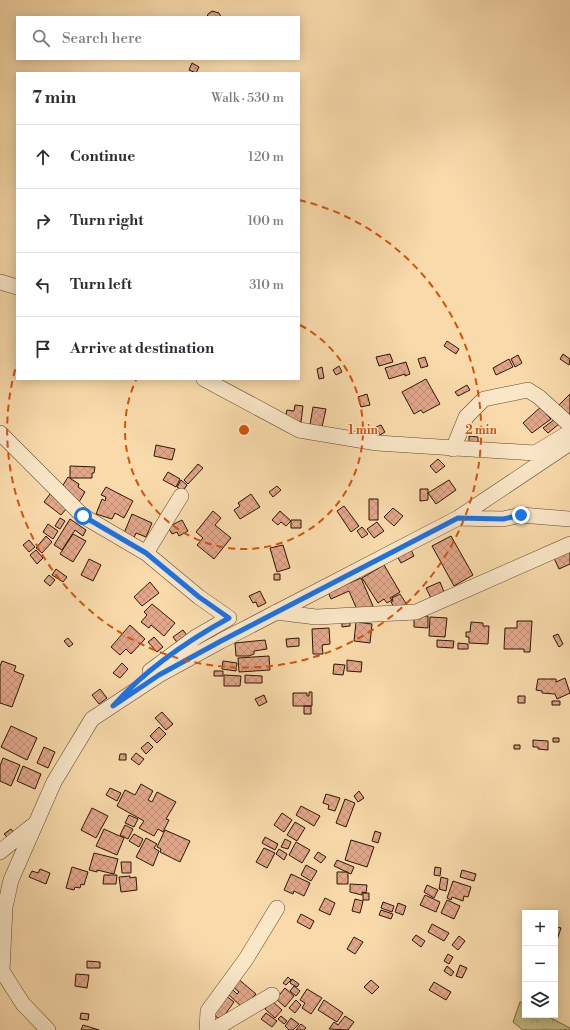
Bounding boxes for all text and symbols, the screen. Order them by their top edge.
search box [16,16,300,60]
icon: search [30,27,52,49]
text: Search here [62,29,142,48]
text: 7 min [32,87,76,109]
text: Walk · 530 m [211,90,284,106]
icon: ahead [32,146,54,168]
text: Continue [70,147,135,166]
text: 120 m [248,149,284,165]
icon: right [32,210,54,232]
text: Turn right [70,211,144,230]
text: 100 m [248,213,284,229]
icon: left [32,274,54,296]
text: Turn left [70,275,132,294]
text: 310 m [249,277,284,293]
icon: arrive [32,338,54,360]
text: Arrive at destination [70,339,214,358]
centre of rings [237,423,251,437]
text: 1 min [348,423,379,438]
text: 2 min [465,423,497,438]
route end [512,506,530,524]
route start [74,507,92,525]
map controls [522,910,558,1018]
button: + [522,910,558,946]
button: − [522,946,558,982]
button: layers [522,982,558,1018]

